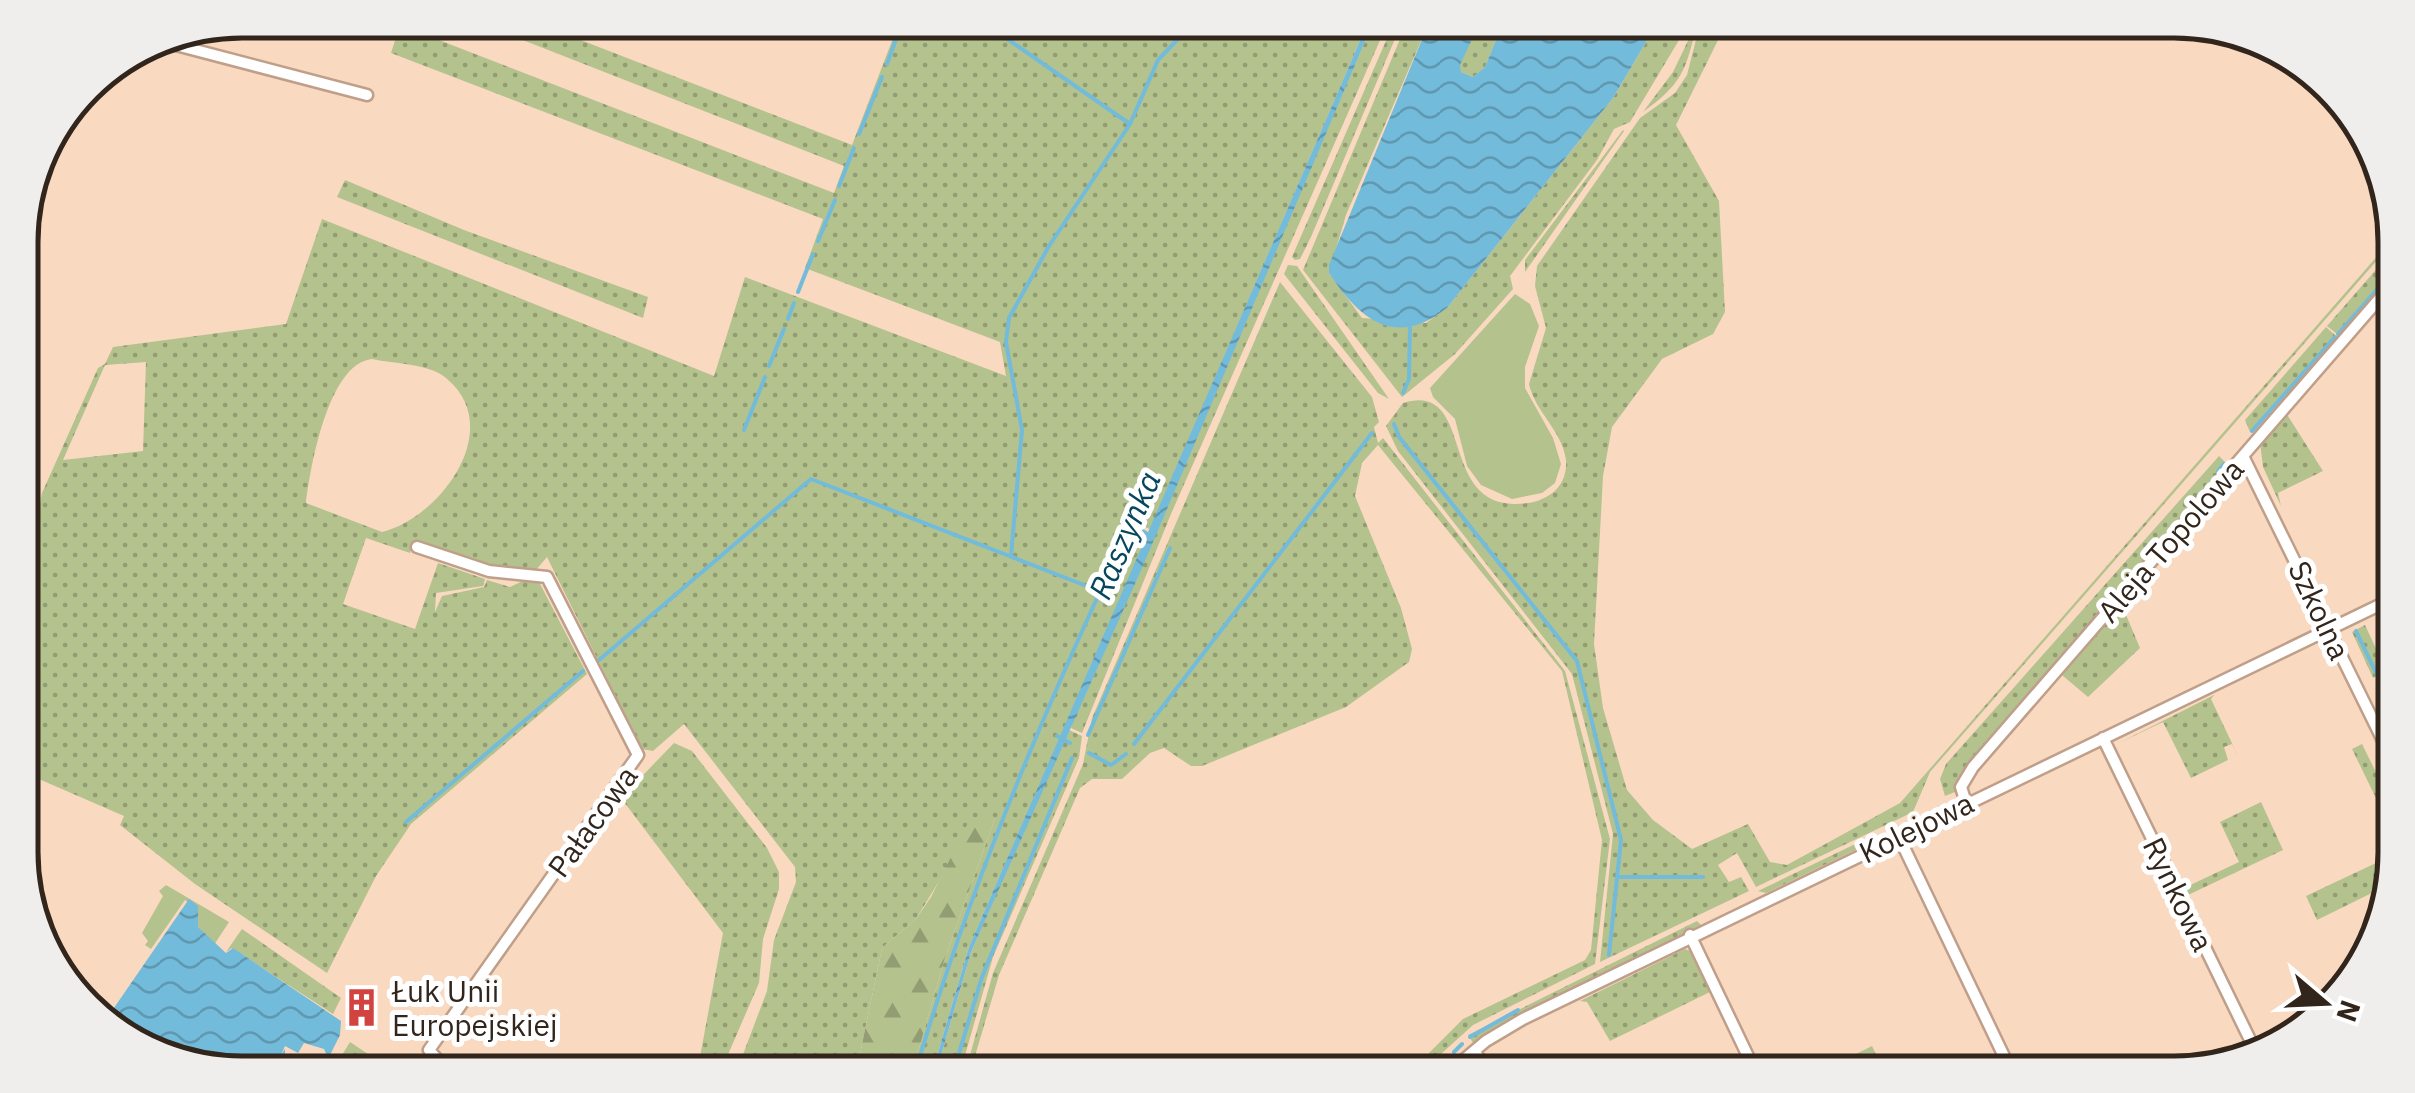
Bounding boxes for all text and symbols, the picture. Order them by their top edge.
street label: Aleja Topolowa [2088,450,2252,630]
water label: Raszynka [1078,465,1170,605]
street label: Szkolna [2280,554,2360,666]
street label: Pałacowa [538,758,646,884]
street label: Kolejowa [1852,783,1980,871]
street label: Rynkowa [2135,831,2223,957]
north arrow [2275,953,2375,1053]
place label: Łuk Unii Europejskiej [391,971,557,1044]
building icon: Łuk Unii Europejskiej [341,986,383,1028]
text: N [2328,996,2370,1027]

